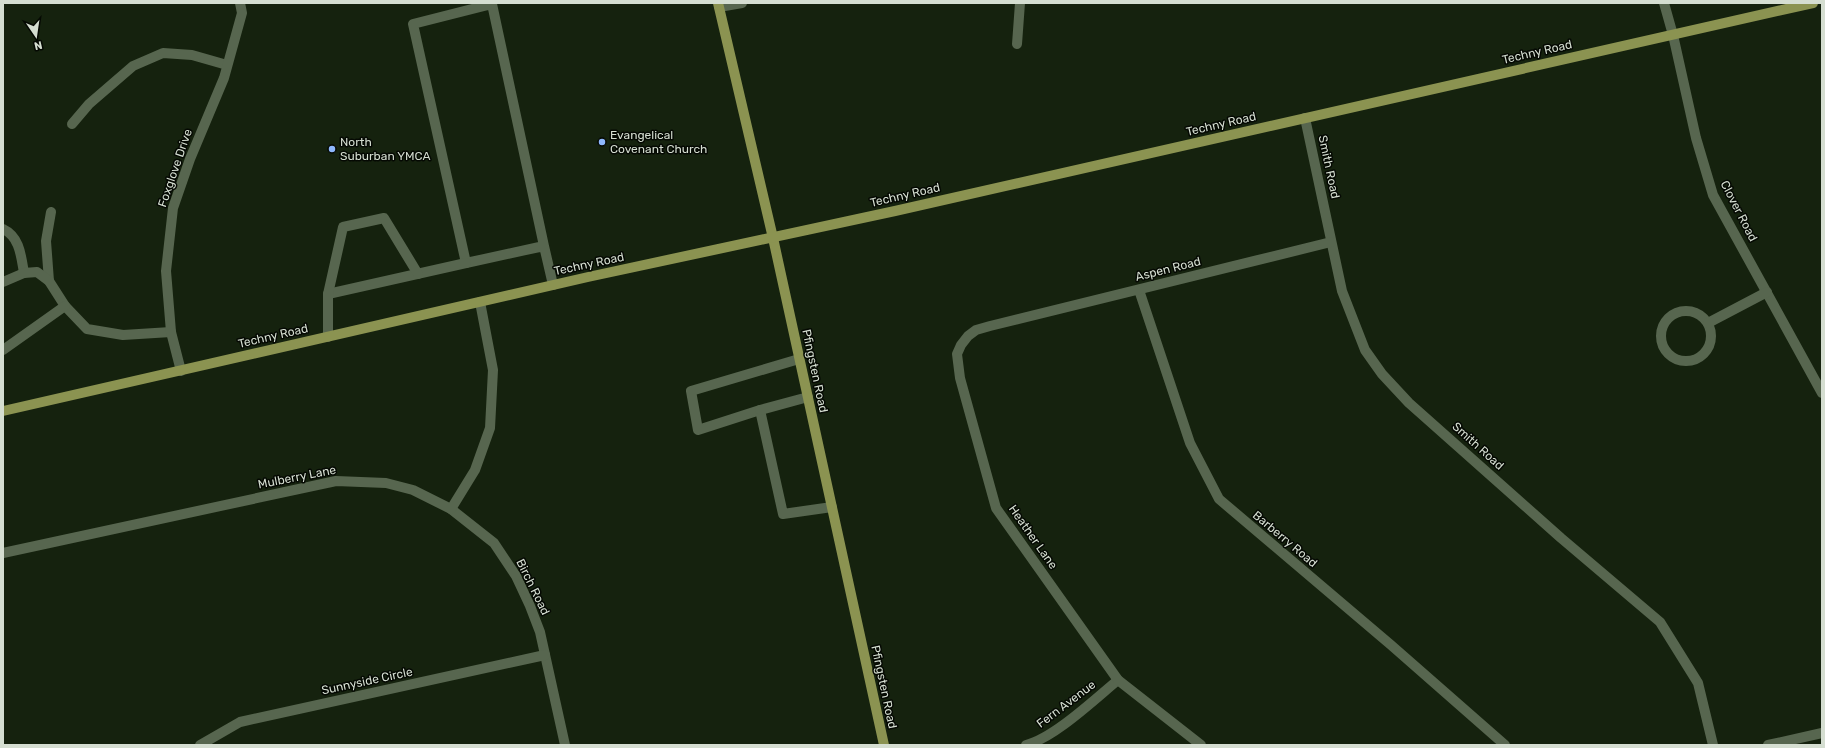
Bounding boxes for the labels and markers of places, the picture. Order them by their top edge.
place label: Evangelical Covenant Church [610,128,707,156]
place label: North Suburban YMCA [340,135,430,163]
marker: Evangelical Covenant Church [597,137,607,147]
marker: North Suburban YMCA [327,144,337,154]

